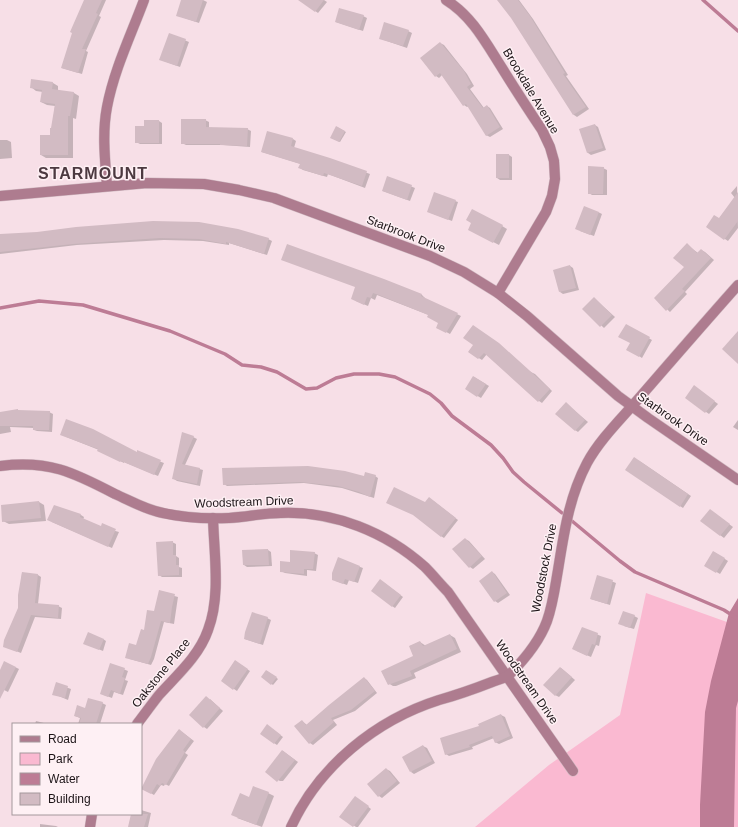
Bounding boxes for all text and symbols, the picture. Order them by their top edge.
street label: Brookdale Avenue [500,46,562,137]
district label: STARMOUNT [38,165,148,182]
street label: Starbrook Drive [365,213,448,256]
street label: Starbrook Drive [635,389,711,449]
street label: Woodstream Drive [194,493,294,511]
street label: Woodstock Drive [528,522,560,614]
street label: Oakstone Place [129,635,193,710]
street label: Woodstream Drive [493,637,561,727]
legend [12,723,142,815]
text: Road [48,732,77,746]
text: Park [48,752,74,766]
text: Water [48,772,80,786]
text: Building [48,792,91,806]

